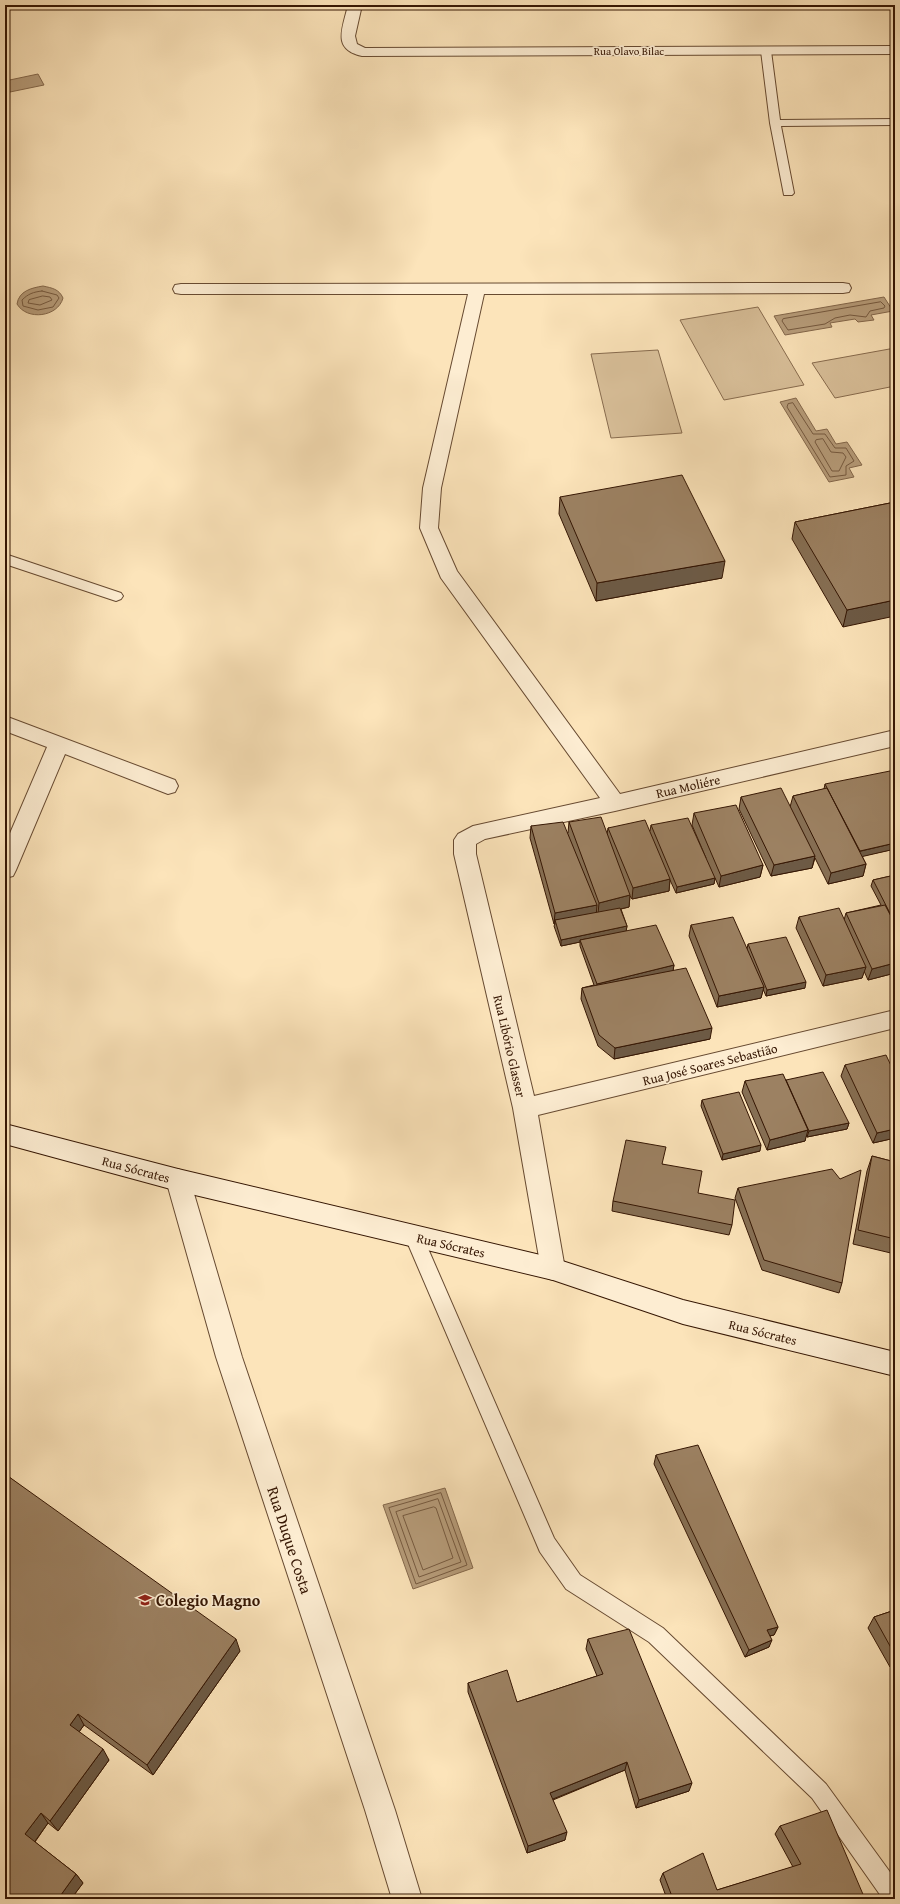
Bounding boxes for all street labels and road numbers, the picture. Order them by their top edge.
street label: Rua Olavo Bilac [594,43,664,59]
street label: Rua Moliére [654,770,722,803]
street label: Rua Libório Glasser [488,993,531,1100]
street label: Rua José Soares Sebastião [641,1038,780,1090]
street label: Rua Sócrates [100,1151,172,1188]
street label: Rua Sócrates [415,1228,487,1263]
street label: Rua Sócrates [727,1315,799,1350]
street label: Rua Duque Costa [261,1483,319,1597]

